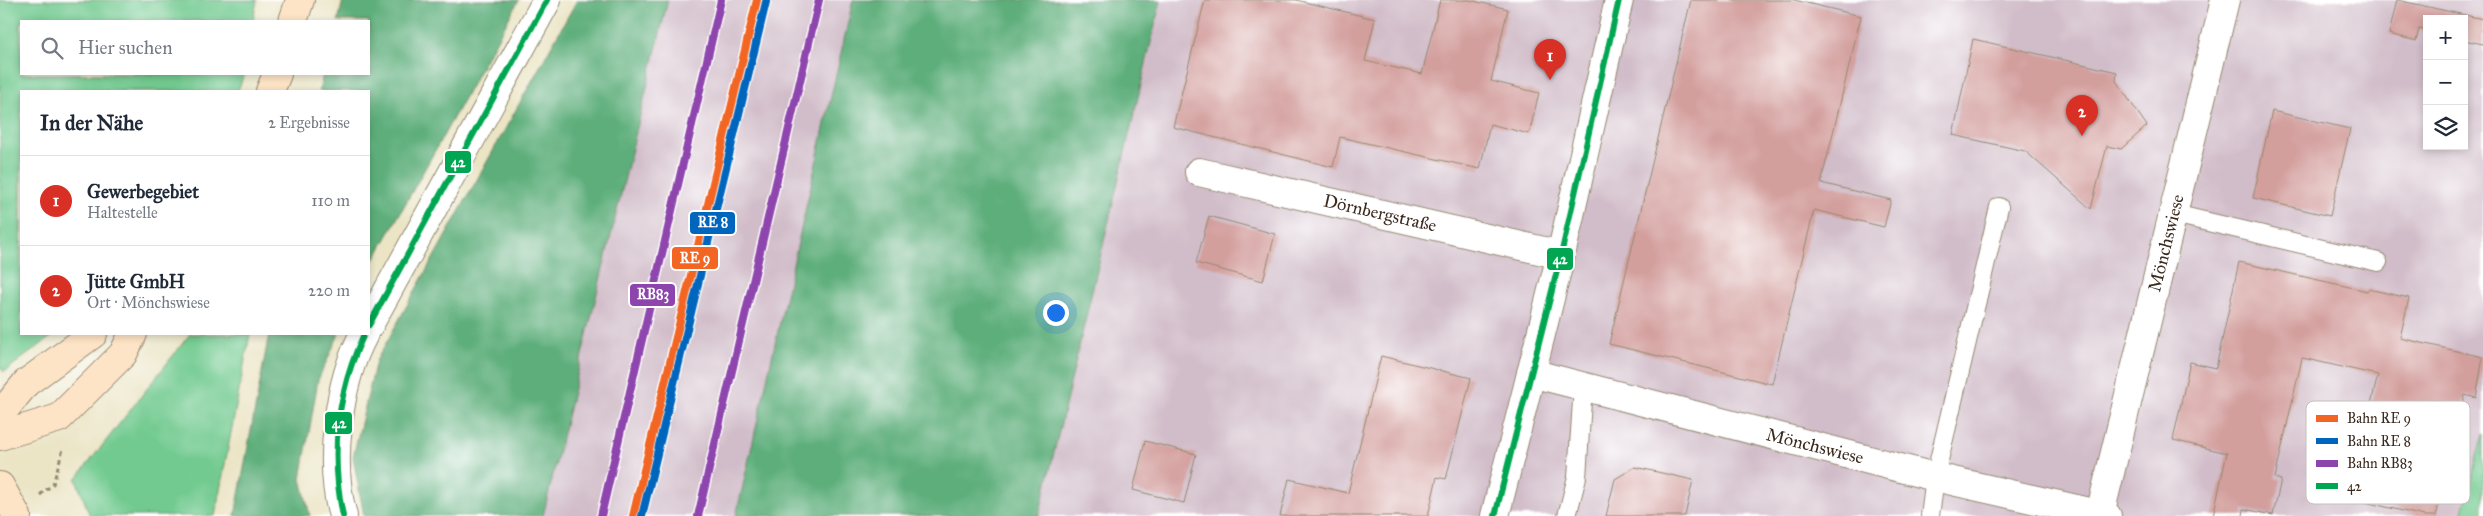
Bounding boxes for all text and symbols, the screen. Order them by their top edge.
map controls [2423,15,2468,150]
button: + [2423,15,2468,60]
search box [20,20,370,75]
icon: search [38,34,66,62]
text: Hier suchen [78,36,172,59]
pin: 1 [1534,39,1566,80]
button: − [2423,60,2468,105]
pin: 2 [2066,95,2098,136]
button: layers [2423,105,2468,150]
text: In der Nähe [40,110,143,136]
text: 2 Ergebnisse [268,113,350,132]
line badge: 42 [444,150,472,174]
text: 42 [451,154,466,172]
text: Gewerbegebiet [87,180,199,203]
street label: Dörnbergstraße [1321,189,1439,238]
text: 1 [53,191,59,210]
text: 110 m [311,191,350,210]
street label: Mönchswiese [2143,192,2189,294]
text: Haltestelle [87,203,158,222]
line badge: RE 8 [689,211,736,235]
text: RE 8 [698,214,728,231]
line badge: RE 9 [671,246,719,270]
line badge: 42 [1546,247,1574,271]
text: RE 9 [680,250,710,268]
text: 42 [1553,251,1568,269]
text: Jütte GmbH [87,270,185,293]
text: 2 [52,281,60,300]
text: 220 m [308,281,350,300]
line badge: RB83 [629,283,676,307]
text: RB83 [637,286,669,304]
text: Ort · Mönchswiese [87,293,210,312]
your location [1043,300,1069,326]
legend [2306,401,2470,504]
text: Bahn RE 9 [2347,410,2411,427]
line badge: 42 [324,411,353,435]
text: 42 [332,415,347,433]
street label: Mönchswiese [1764,423,1866,469]
text: Bahn RE 8 [2347,433,2411,450]
text: Bahn RB83 [2347,455,2413,472]
text: 42 [2347,478,2362,495]

